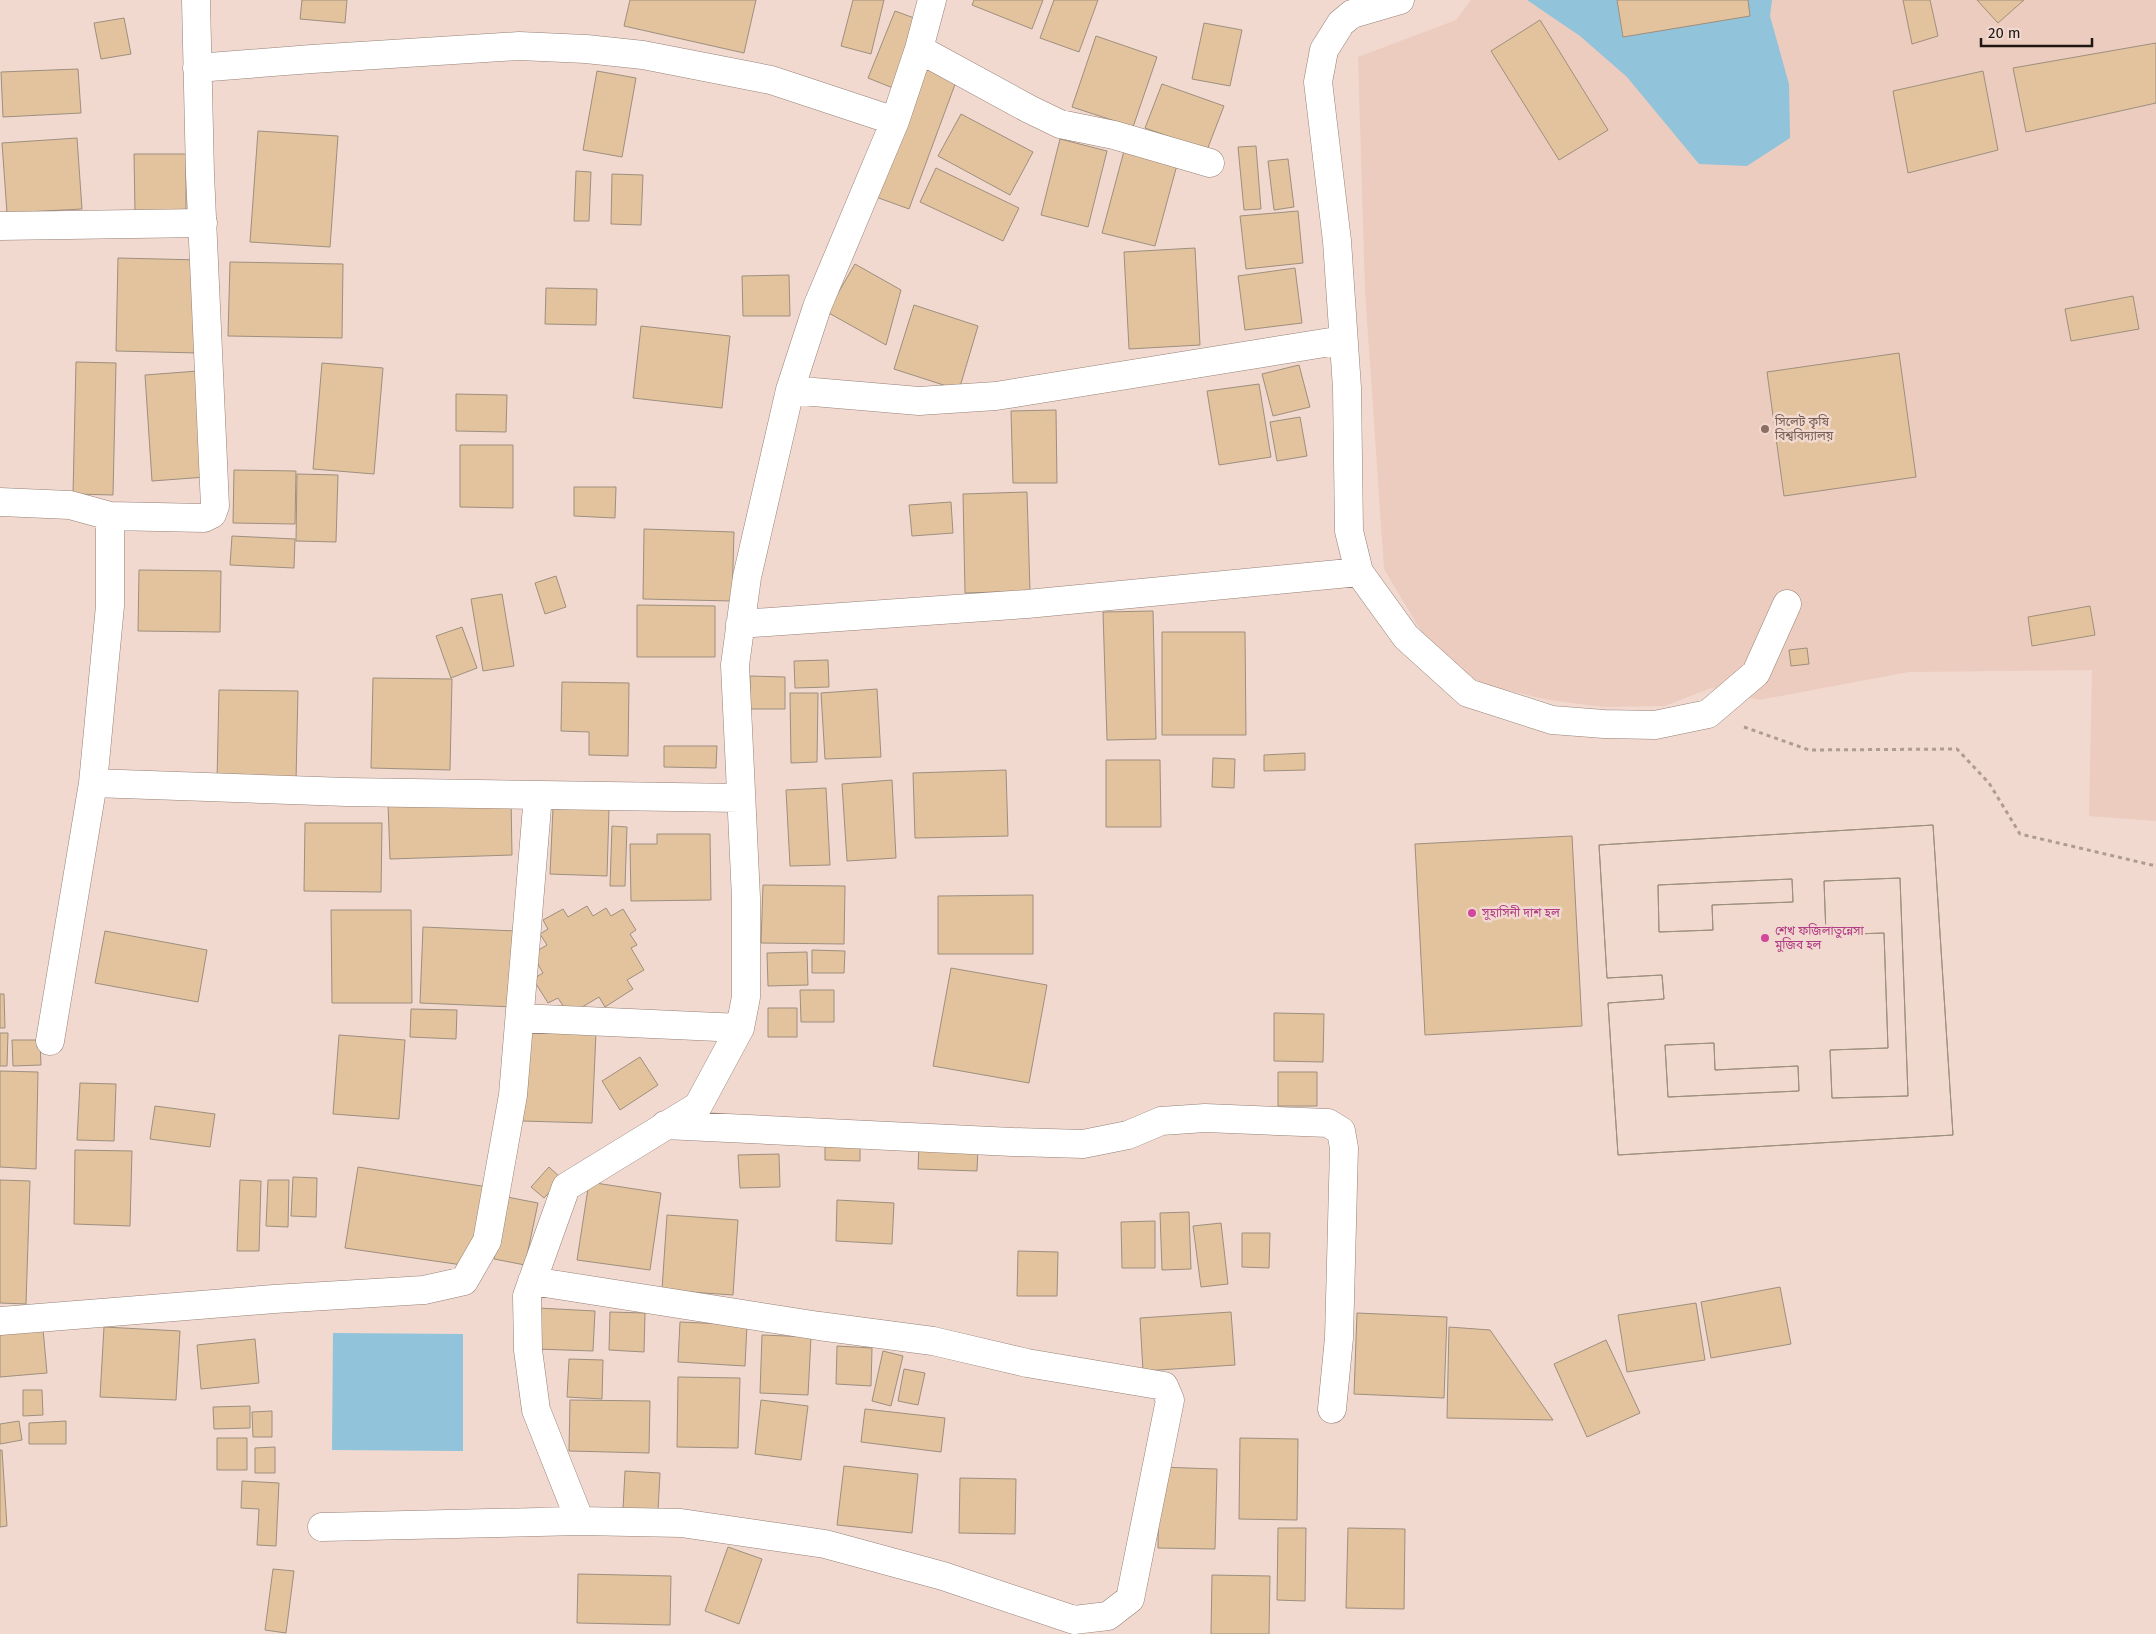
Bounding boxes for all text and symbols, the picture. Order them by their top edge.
scale bar [1981,15,2092,47]
text: 20 m [1988,24,2021,42]
place label: সিলেট কৃষি বিশ্ববিদ্যালয় [1774,414,1834,443]
marker: সিলেট কৃষি বিশ্ববিদ্যালয় [1759,423,1771,435]
place label: সুহাসিনী দাশ হল [1481,905,1560,921]
marker: সুহাসিনী দাশ হল [1466,907,1478,919]
place label: শেখ ফজিলাতুন্নেসা মুজিব হল [1774,923,1865,953]
marker: শেখ ফজিলাতুন্নেসা মুজিব হল [1759,932,1771,944]

